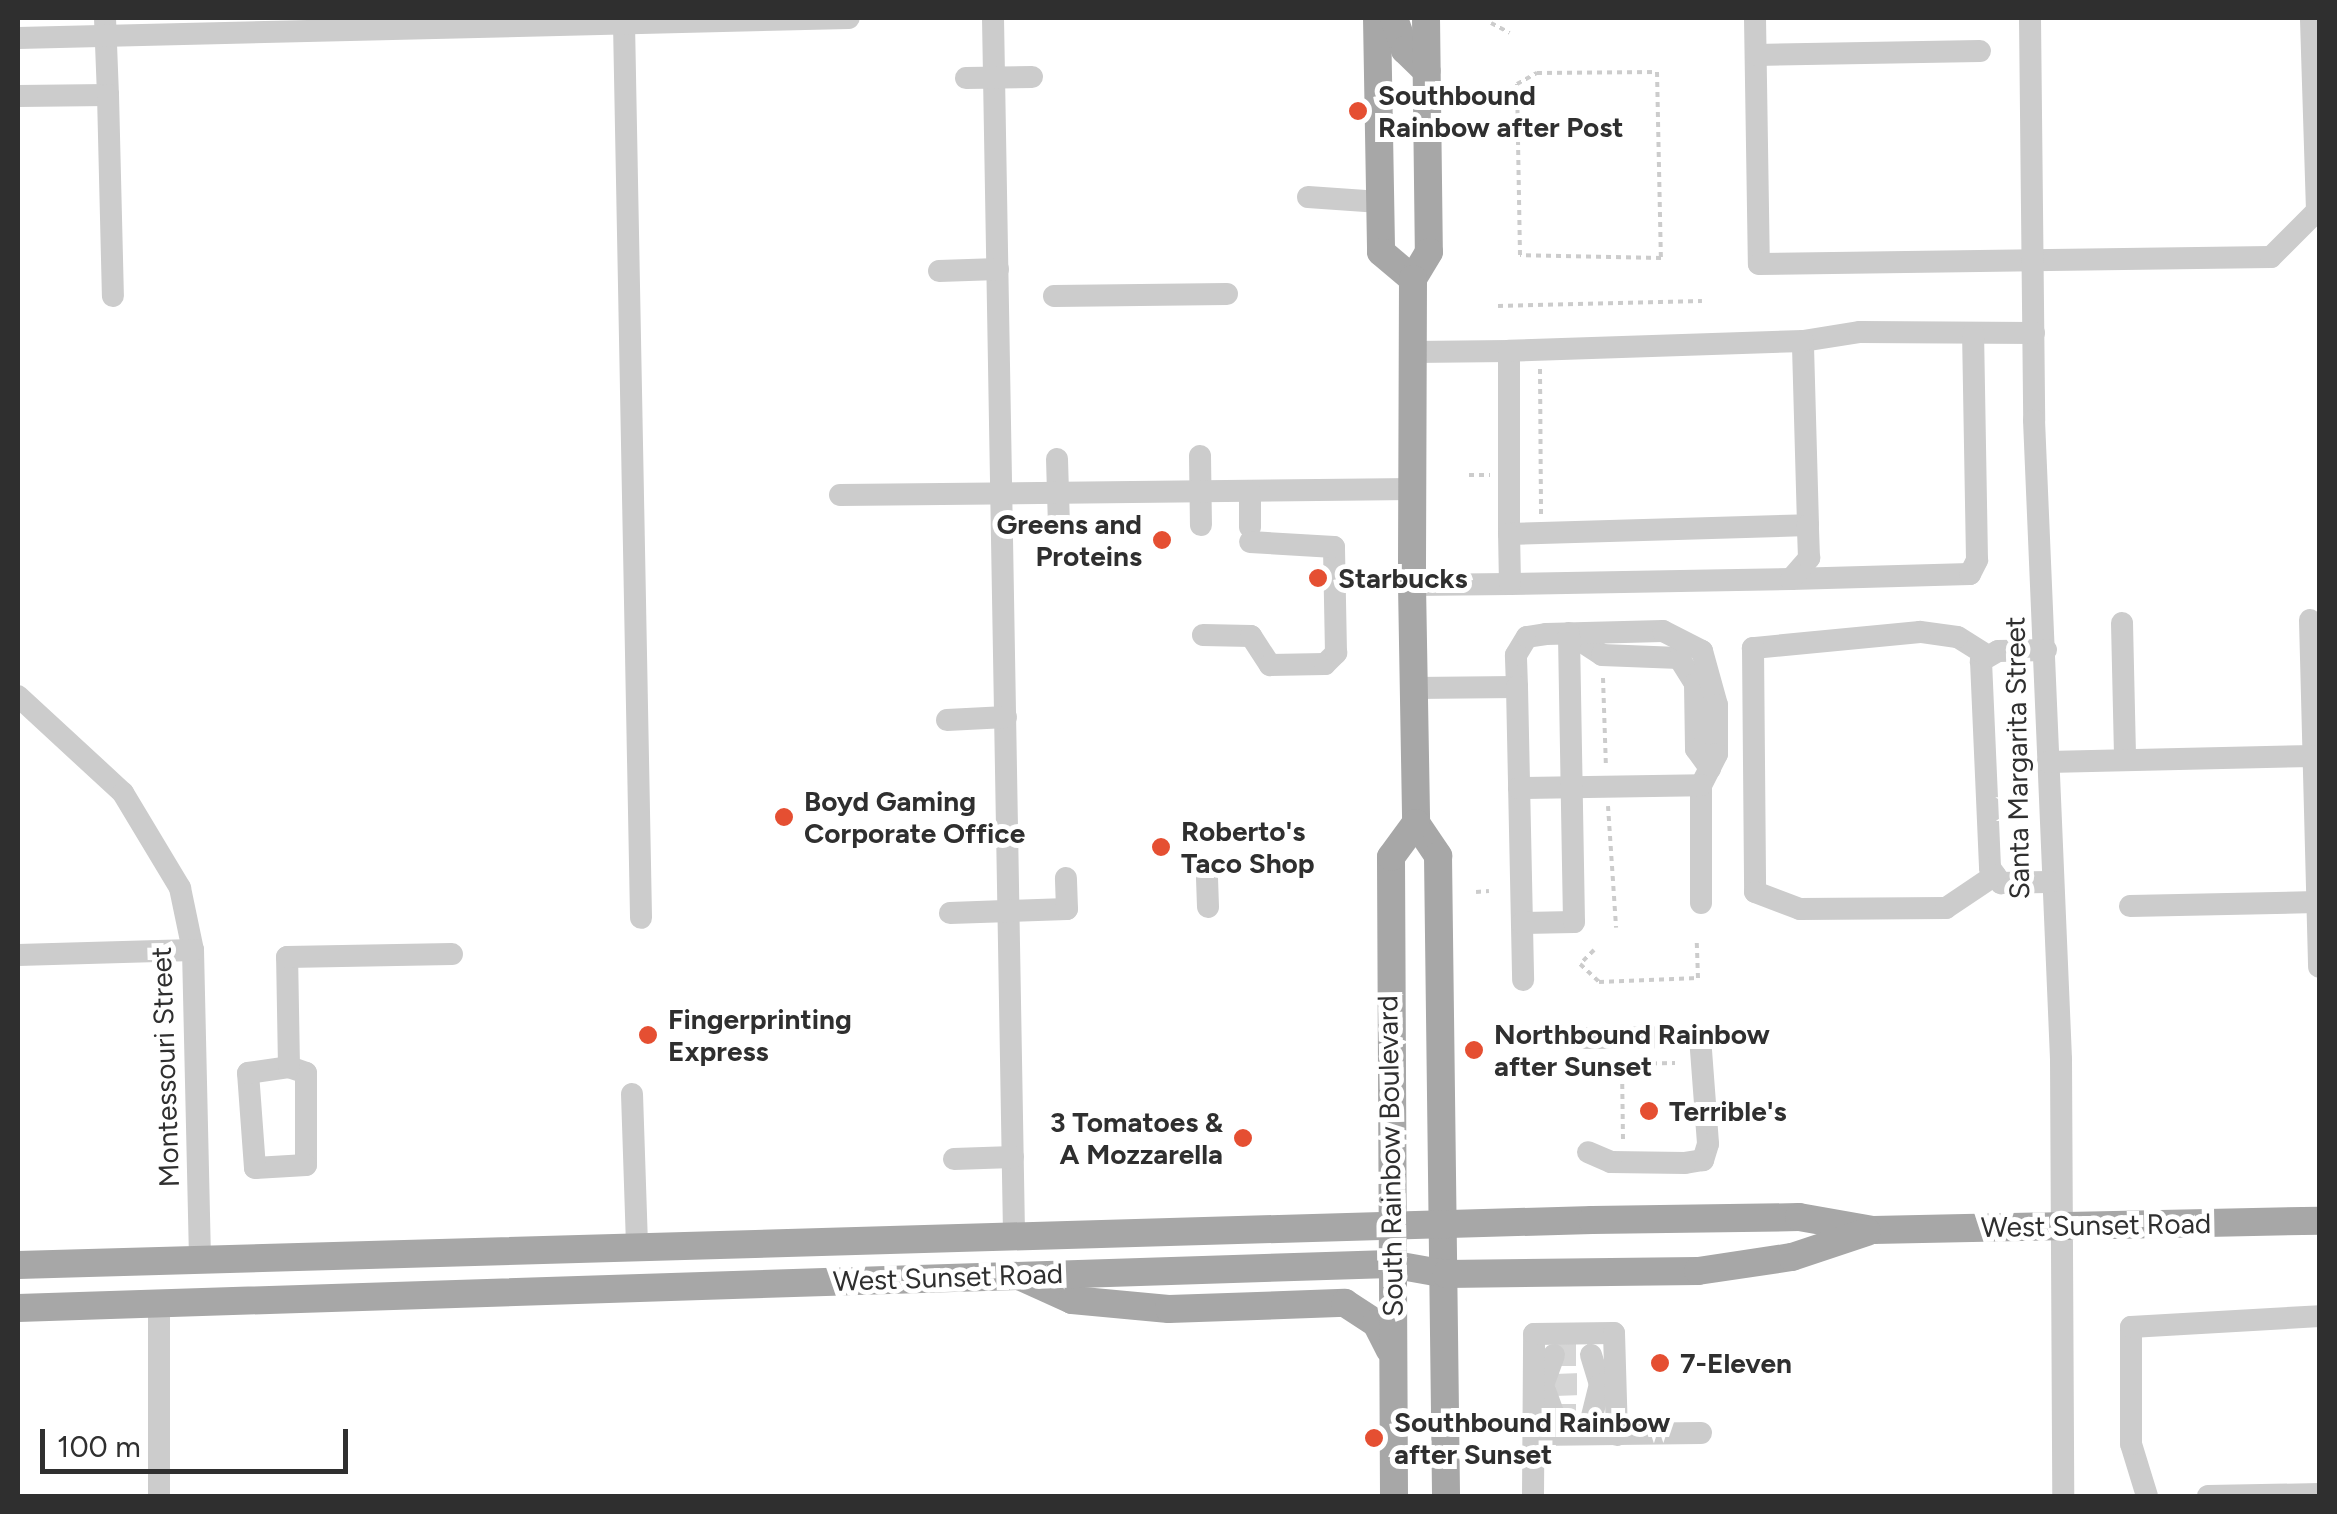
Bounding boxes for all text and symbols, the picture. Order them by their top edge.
place label: Southbound Rainbow after Post [1378,78,1624,144]
marker: Southbound Rainbow after Post [1347,100,1369,122]
place label: Greens and Proteins [996,507,1142,573]
marker: Greens and Proteins [1151,529,1173,551]
place label: Starbucks [1338,561,1468,595]
marker: Starbucks [1307,567,1329,589]
street label: Santa Margarita Street [1998,616,2036,900]
place label: Boyd Gaming Corporate Office [804,784,1025,850]
marker: Boyd Gaming Corporate Office [773,806,795,828]
place label: Roberto's Taco Shop [1181,814,1315,880]
marker: Roberto's Taco Shop [1150,836,1172,858]
street label: Montessouri Street [144,946,186,1188]
street label: South Rainbow Boulevard [1370,995,1410,1317]
place label: Fingerprinting Express [668,1002,852,1068]
place label: Northbound Rainbow after Sunset [1494,1017,1770,1083]
marker: Fingerprinting Express [637,1024,659,1046]
marker: Northbound Rainbow after Sunset [1463,1039,1485,1061]
place label: Terrible's [1669,1094,1787,1128]
marker: Terrible's [1638,1100,1660,1122]
place label: 3 Tomatoes & A Mozzarella [1050,1105,1223,1171]
marker: 3 Tomatoes & A Mozzarella [1232,1127,1254,1149]
street label: West Sunset Road [1981,1206,2211,1244]
street label: West Sunset Road [832,1256,1064,1298]
place label: 7-Eleven [1680,1346,1792,1380]
marker: 7-Eleven [1649,1352,1671,1374]
place label: Southbound Rainbow after Sunset [1394,1405,1670,1471]
scale bar [45,1409,352,1471]
marker: Southbound Rainbow after Sunset [1363,1427,1385,1449]
text: 100 m [57,1428,141,1465]

